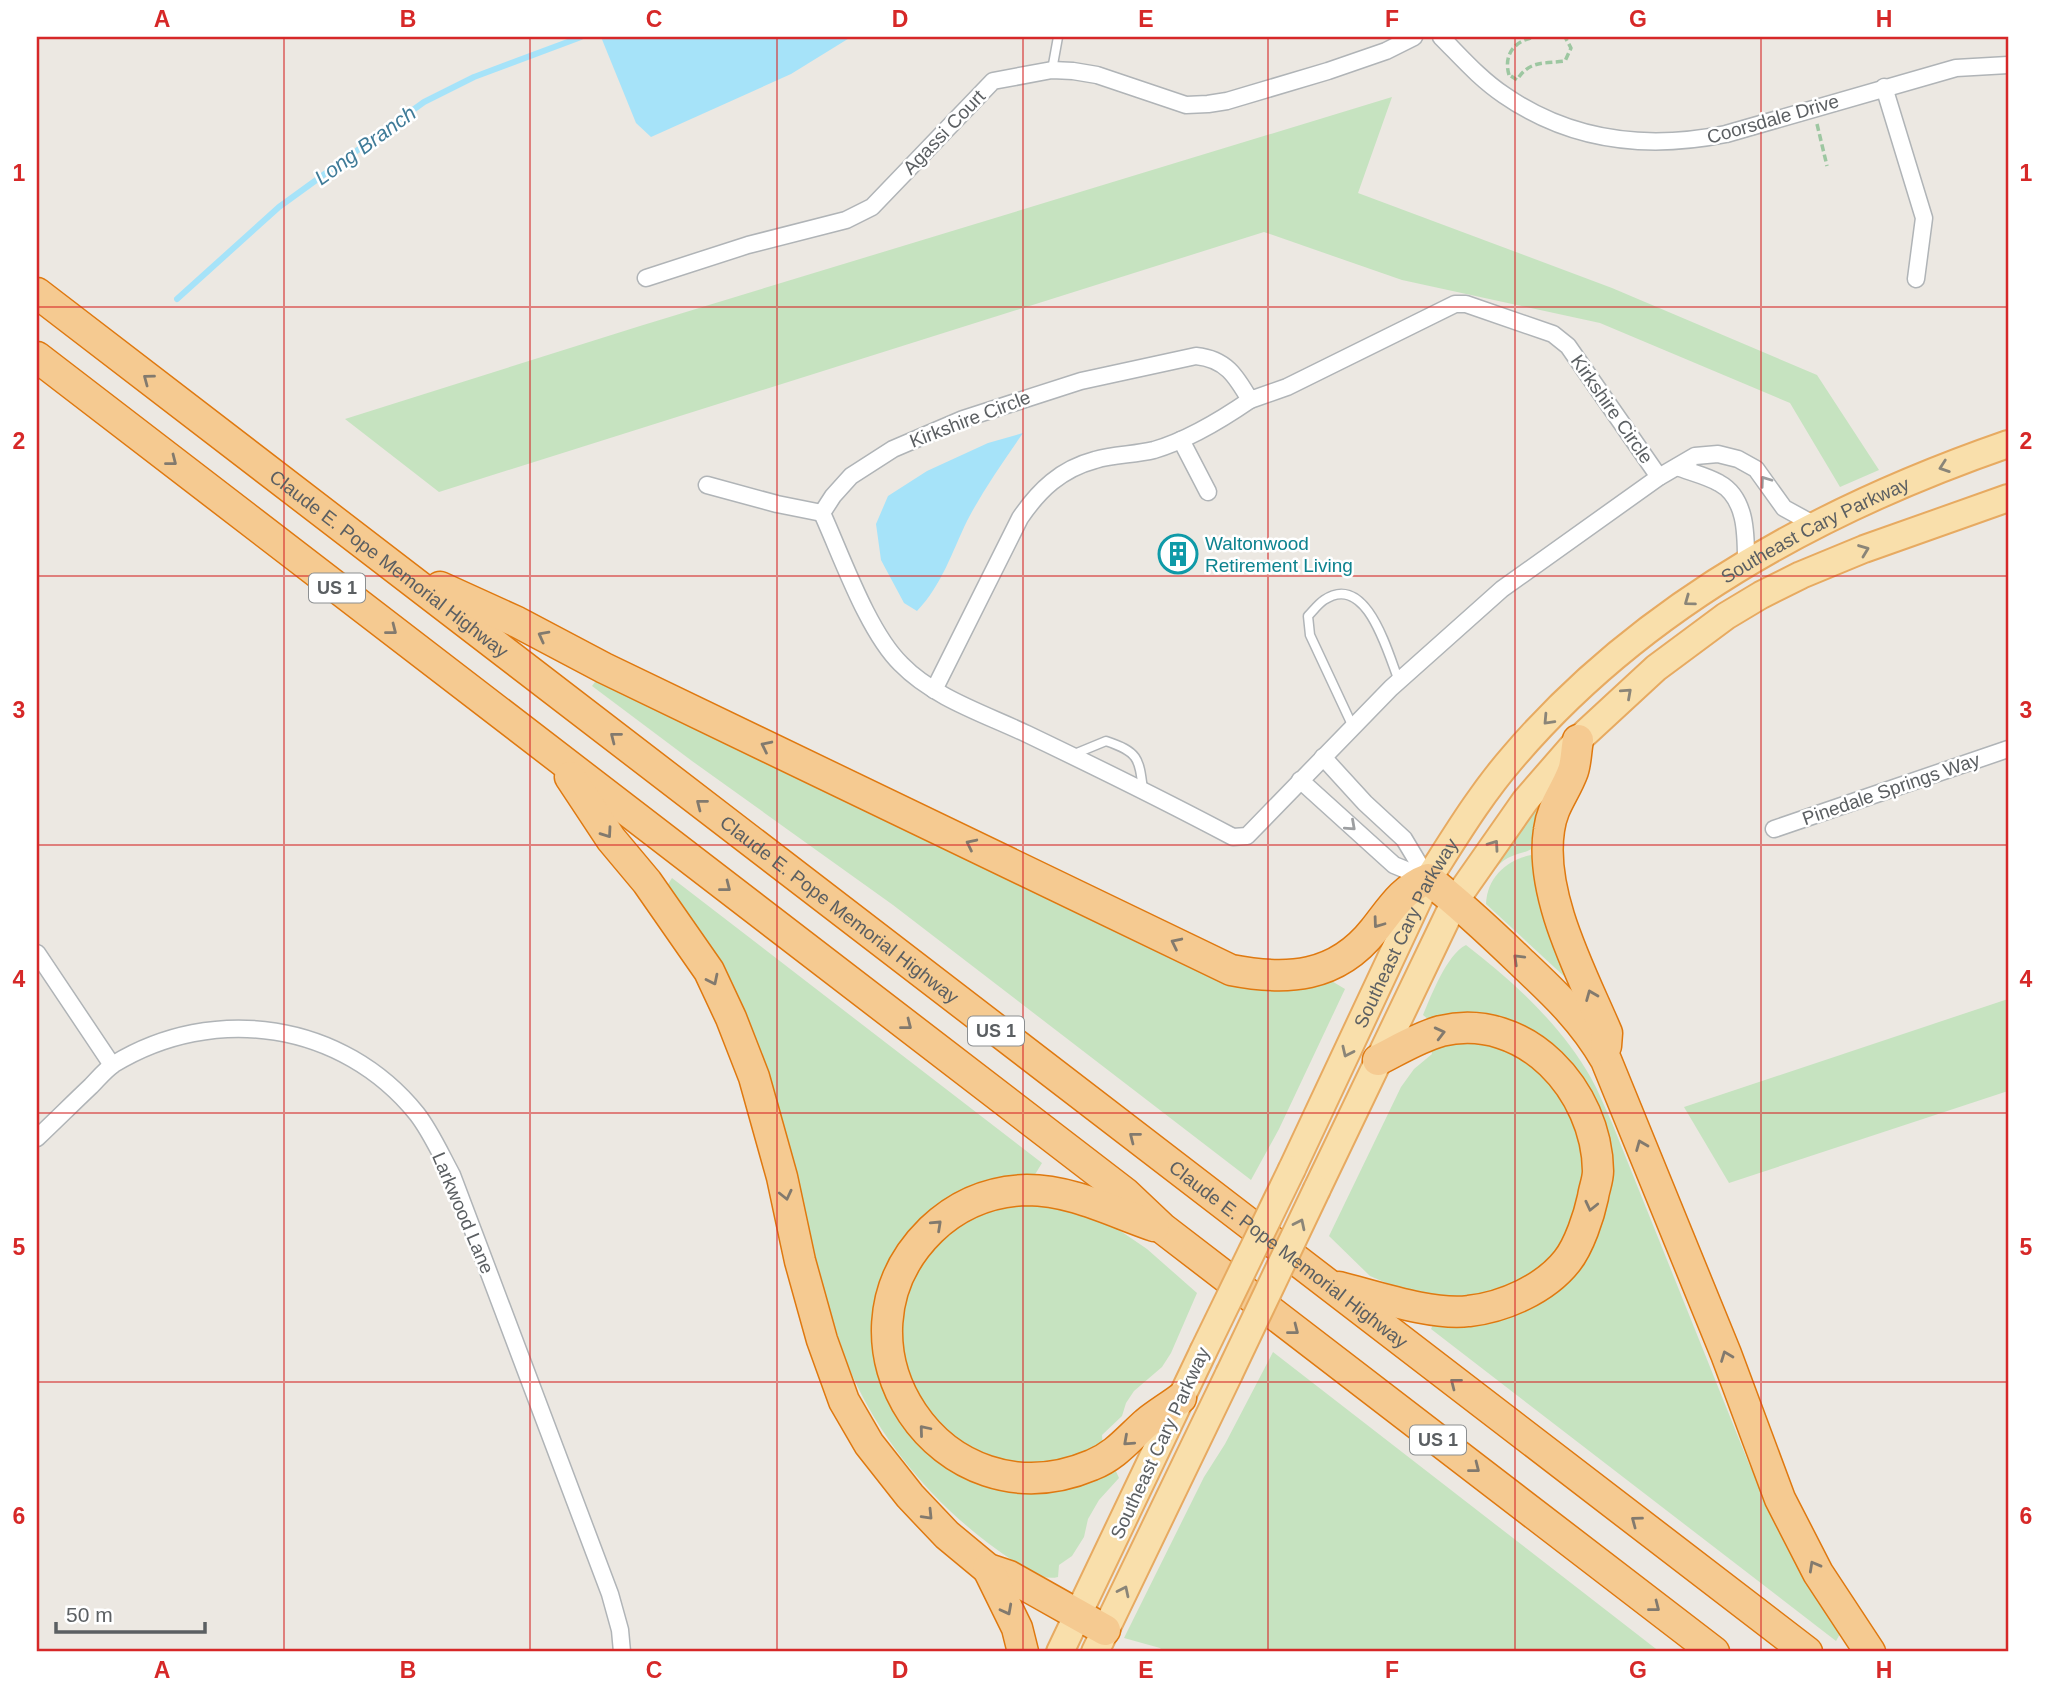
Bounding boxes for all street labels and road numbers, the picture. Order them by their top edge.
street label: Agassi Court [899,85,990,178]
street label: Coorsdale Drive [1705,90,1841,148]
street label: Kirkshire Circle [1567,351,1657,467]
street label: Kirkshire Circle [907,386,1033,452]
street label: Claude E. Pope Memorial Highway [266,465,513,662]
street label: Southeast Cary Parkway [1717,472,1913,587]
road number: US 1 [309,574,365,602]
street label: Pinedale Springs Way [1800,749,1983,829]
street label: Claude E. Pope Memorial Highway [716,811,963,1008]
street label: Southeast Cary Parkway [1349,834,1462,1031]
road number: US 1 [968,1016,1024,1046]
street label: Larkwood Lane [428,1149,498,1277]
street label: Claude E. Pope Memorial Highway [1165,1156,1412,1352]
street label: Southeast Cary Parkway [1106,1343,1214,1542]
road number: US 1 [1410,1426,1466,1455]

